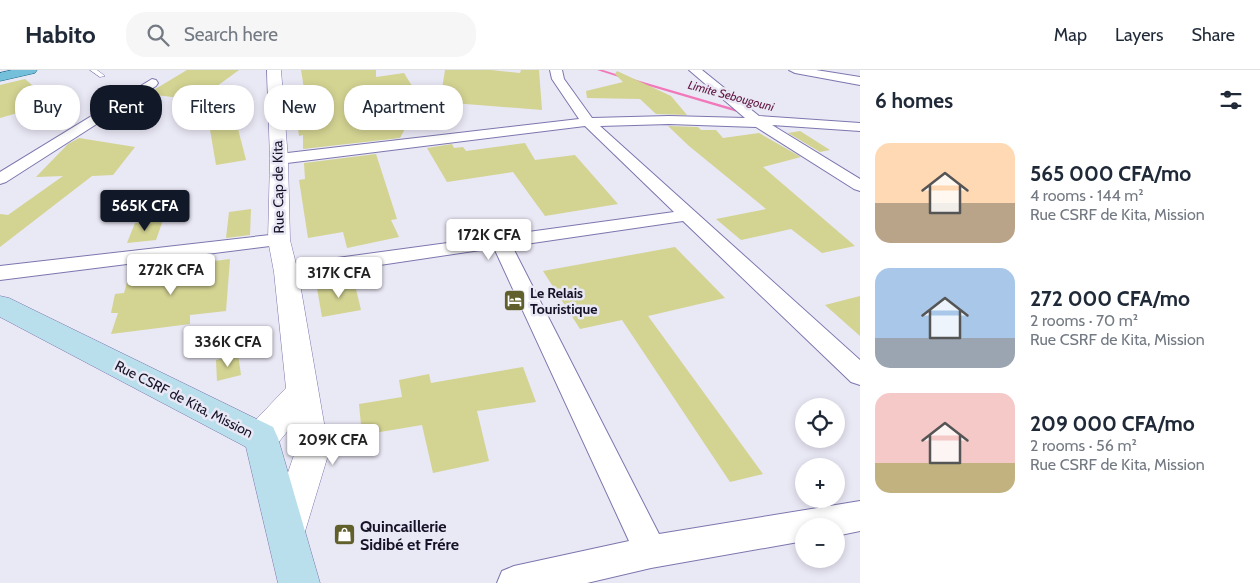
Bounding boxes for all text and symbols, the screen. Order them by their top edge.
search box [126,12,476,57]
text: Habito [25,20,96,49]
icon: search [144,21,172,49]
text: Search here [184,23,278,46]
text: Map [1054,24,1087,46]
text: Layers [1115,24,1164,46]
text: Share [1192,24,1235,46]
water label: Limite Sebougouni [686,77,776,114]
chip: Buy [15,85,80,130]
chip: Rent [90,85,162,130]
chip: Filters [172,85,254,130]
chip: New [264,85,334,130]
chip: Apartment [344,85,463,130]
icon: filters [1217,86,1245,114]
text: 6 homes [875,88,953,113]
street label: Rue Cap de Kita [268,140,288,234]
text: 565 000 CFA/mo [1030,161,1191,186]
icon: home [915,163,975,223]
text: 4 rooms · 144 m² [1030,186,1144,205]
pin: 565K CFA [93,190,197,232]
text: 565K CFA [111,196,179,215]
text: Rue CSRF de Kita, Mission [1030,205,1205,224]
pin: 172K CFA [437,218,541,261]
text: 172K CFA [457,225,521,244]
pin: 272K CFA [119,254,223,296]
pin: 317K CFA [287,256,391,299]
text: 272K CFA [138,260,204,279]
text: 317K CFA [307,263,371,282]
place label: Le Relais Touristique [530,284,597,318]
text: 272 000 CFA/mo [1030,286,1190,311]
icon: home [915,288,975,348]
hotel icon: Le Relais Touristique [502,289,526,313]
text: 2 rooms · 70 m² [1030,311,1138,330]
pin: 336K CFA [176,326,280,368]
text: Rue CSRF de Kita, Mission [1030,330,1205,349]
text: 336K CFA [194,332,262,351]
street label: Rue CSRF de Kita, Mission [112,356,256,442]
map controls [795,398,845,568]
button: locate [795,398,845,448]
text: 209 000 CFA/mo [1030,411,1195,436]
icon: home [915,413,975,473]
pin: 209K CFA [281,424,385,466]
text: 209K CFA [298,430,368,449]
text: 2 rooms · 56 m² [1030,436,1137,455]
text: Rue CSRF de Kita, Mission [1030,455,1205,474]
button: + [795,458,845,508]
place label: Quincaillerie Sidibé et Frére [360,517,459,554]
button: − [795,518,845,568]
shop icon: Quincaillerie Sidibé et Frére [332,523,356,547]

